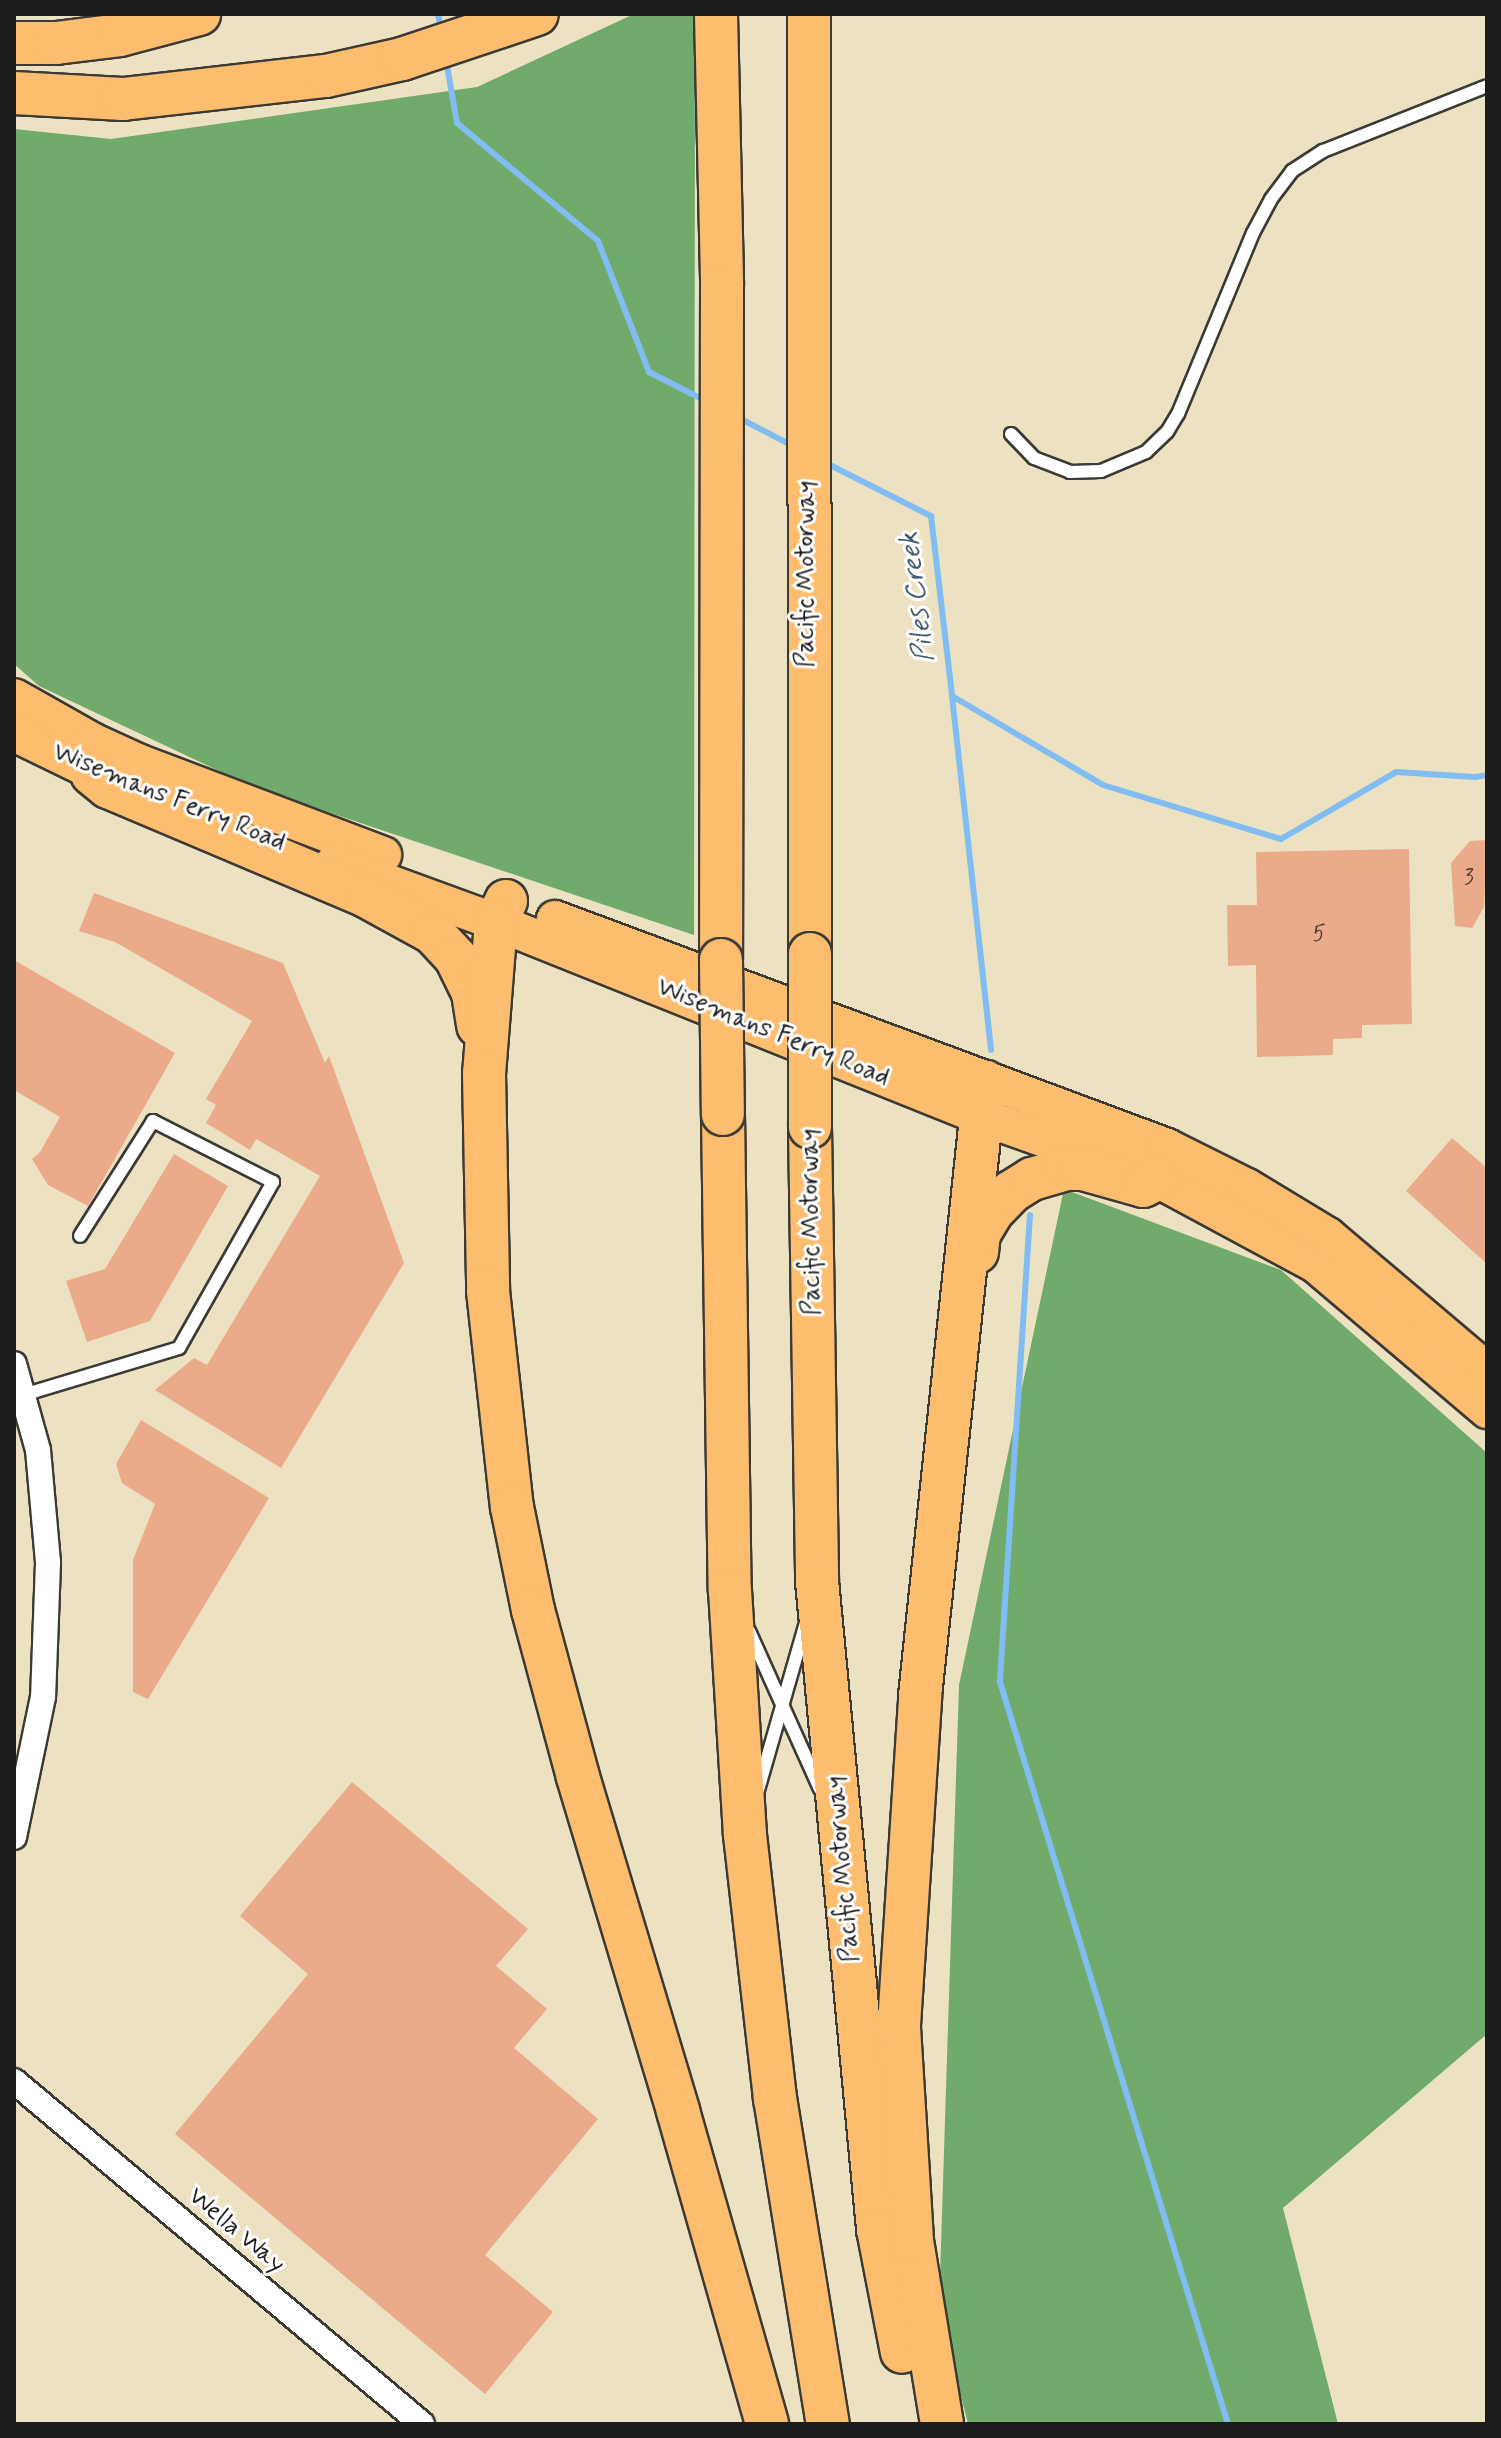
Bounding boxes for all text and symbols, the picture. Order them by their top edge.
street label: Pacific Motorway [791,481,823,667]
water label: Piles Creek [893,530,943,664]
street label: Wisemans Ferry Road [48,737,290,859]
house number: 3 [1464,866,1474,892]
house number: 5 [1312,922,1326,948]
street label: Wisemans Ferry Road [652,972,894,1094]
street label: Pacific Motorway [795,1128,829,1316]
street label: Pacific Motorway [820,1775,868,1963]
street label: Wella Way [181,2182,291,2280]

